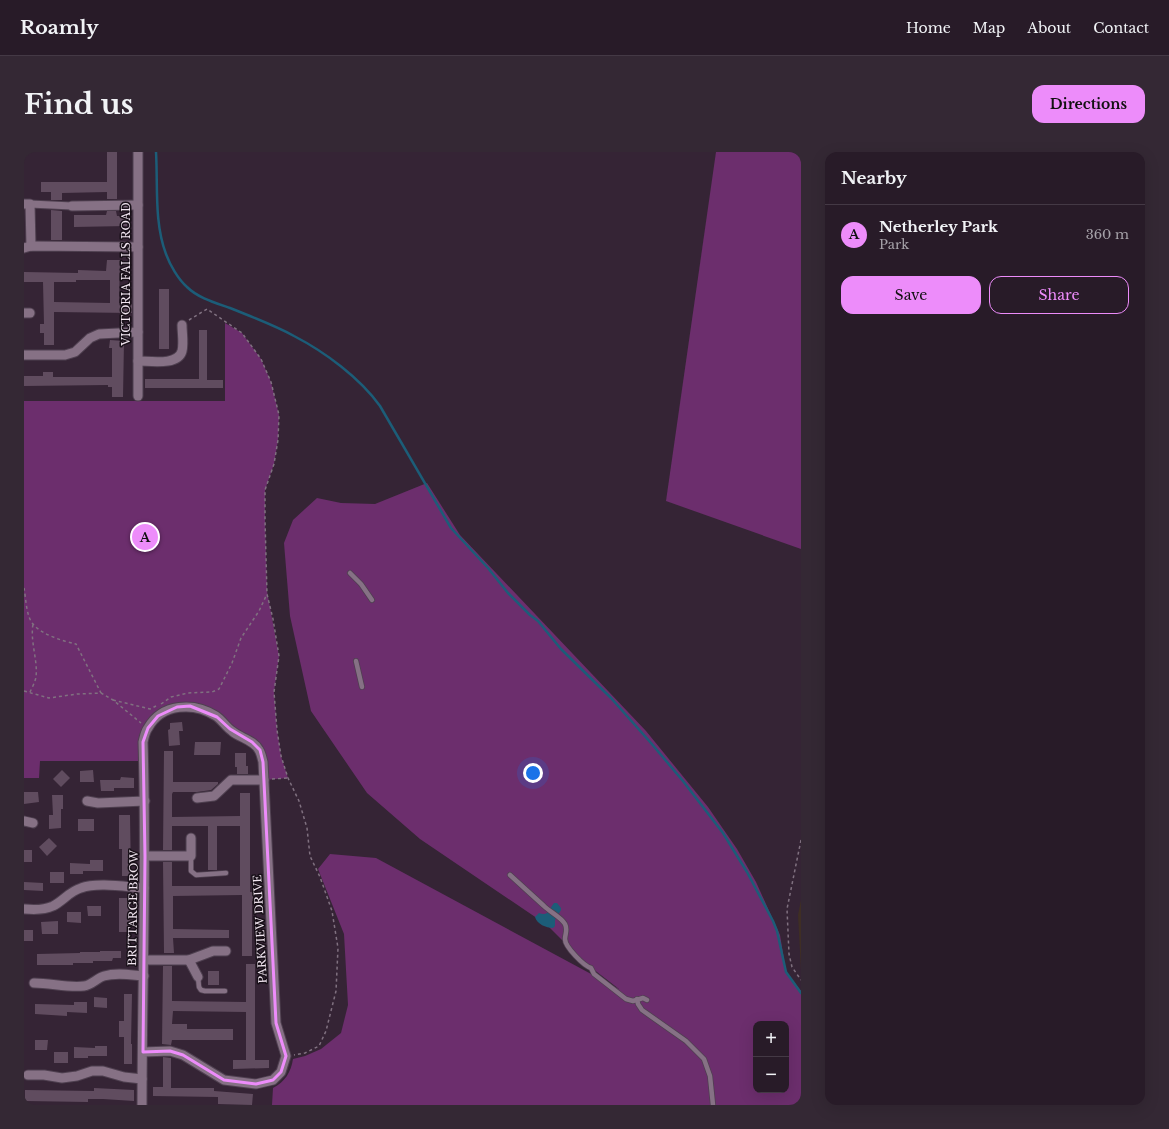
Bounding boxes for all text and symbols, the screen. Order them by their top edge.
text: Roamly [20,16,99,39]
text: Home [906,19,951,37]
text: Map [973,19,1005,37]
text: About [1027,19,1071,37]
text: Contact [1093,19,1149,37]
button: Directions [1032,85,1145,123]
text: Find us [24,87,134,122]
text: Nearby [841,168,907,189]
street label: VICTORIA FALLS ROAD [119,202,133,347]
text: Netherley Park [879,217,998,236]
text: A [849,226,859,243]
text: 360 m [1086,226,1129,243]
text: Park [879,236,909,253]
button: Save [841,276,981,314]
button: Share [989,276,1129,314]
pin: A [132,522,158,552]
your location [523,763,543,783]
street label: BRITTARGE BROW [125,849,141,966]
street label: PARKVIEW DRIVE [250,874,270,984]
map controls [753,1021,789,1093]
button: + [753,1021,789,1057]
button: − [753,1057,789,1093]

